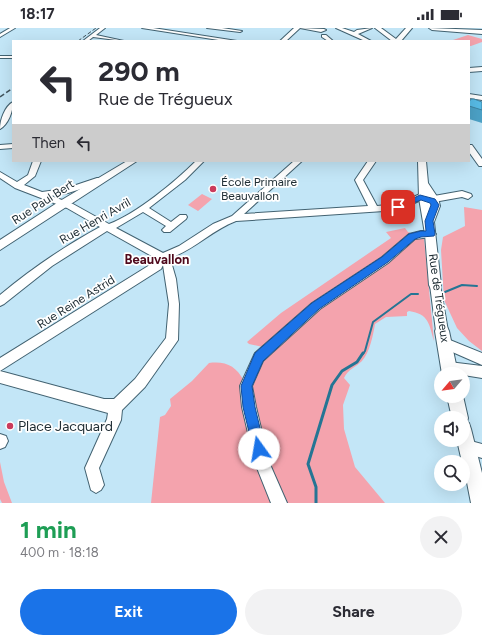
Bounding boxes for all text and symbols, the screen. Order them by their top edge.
text: 18:17 [20,5,55,23]
text: 290 m [98,54,180,88]
icon: left [32,56,84,108]
text: Rue de Trégueux [98,88,232,110]
icon: left [73,132,95,154]
text: Then [32,134,65,152]
place label: École Primaire Beauvallon [221,175,298,203]
street label: Rue Paul Bert [9,176,77,227]
marker: École Primaire Beauvallon [208,184,218,194]
pin [381,190,415,224]
street label: Rue Henri Avril [57,195,133,247]
icon: arrive [387,196,409,218]
district label: Beauvallon [125,252,189,267]
street label: Rue de Trégueux [426,253,452,344]
street label: Rue Reine Astrid [35,273,117,331]
north arrow [434,367,470,403]
map controls [434,367,470,491]
button: sound [434,411,470,447]
place label: Place Jacquard [18,418,113,435]
marker: Place Jacquard [5,421,15,431]
position arrow [238,428,280,470]
button: search [434,455,470,491]
text: 1 min [20,515,77,544]
button: close [420,516,462,558]
text: 400 m · 18:18 [20,545,99,560]
button: Exit [20,589,237,635]
button: Share [245,589,462,635]

